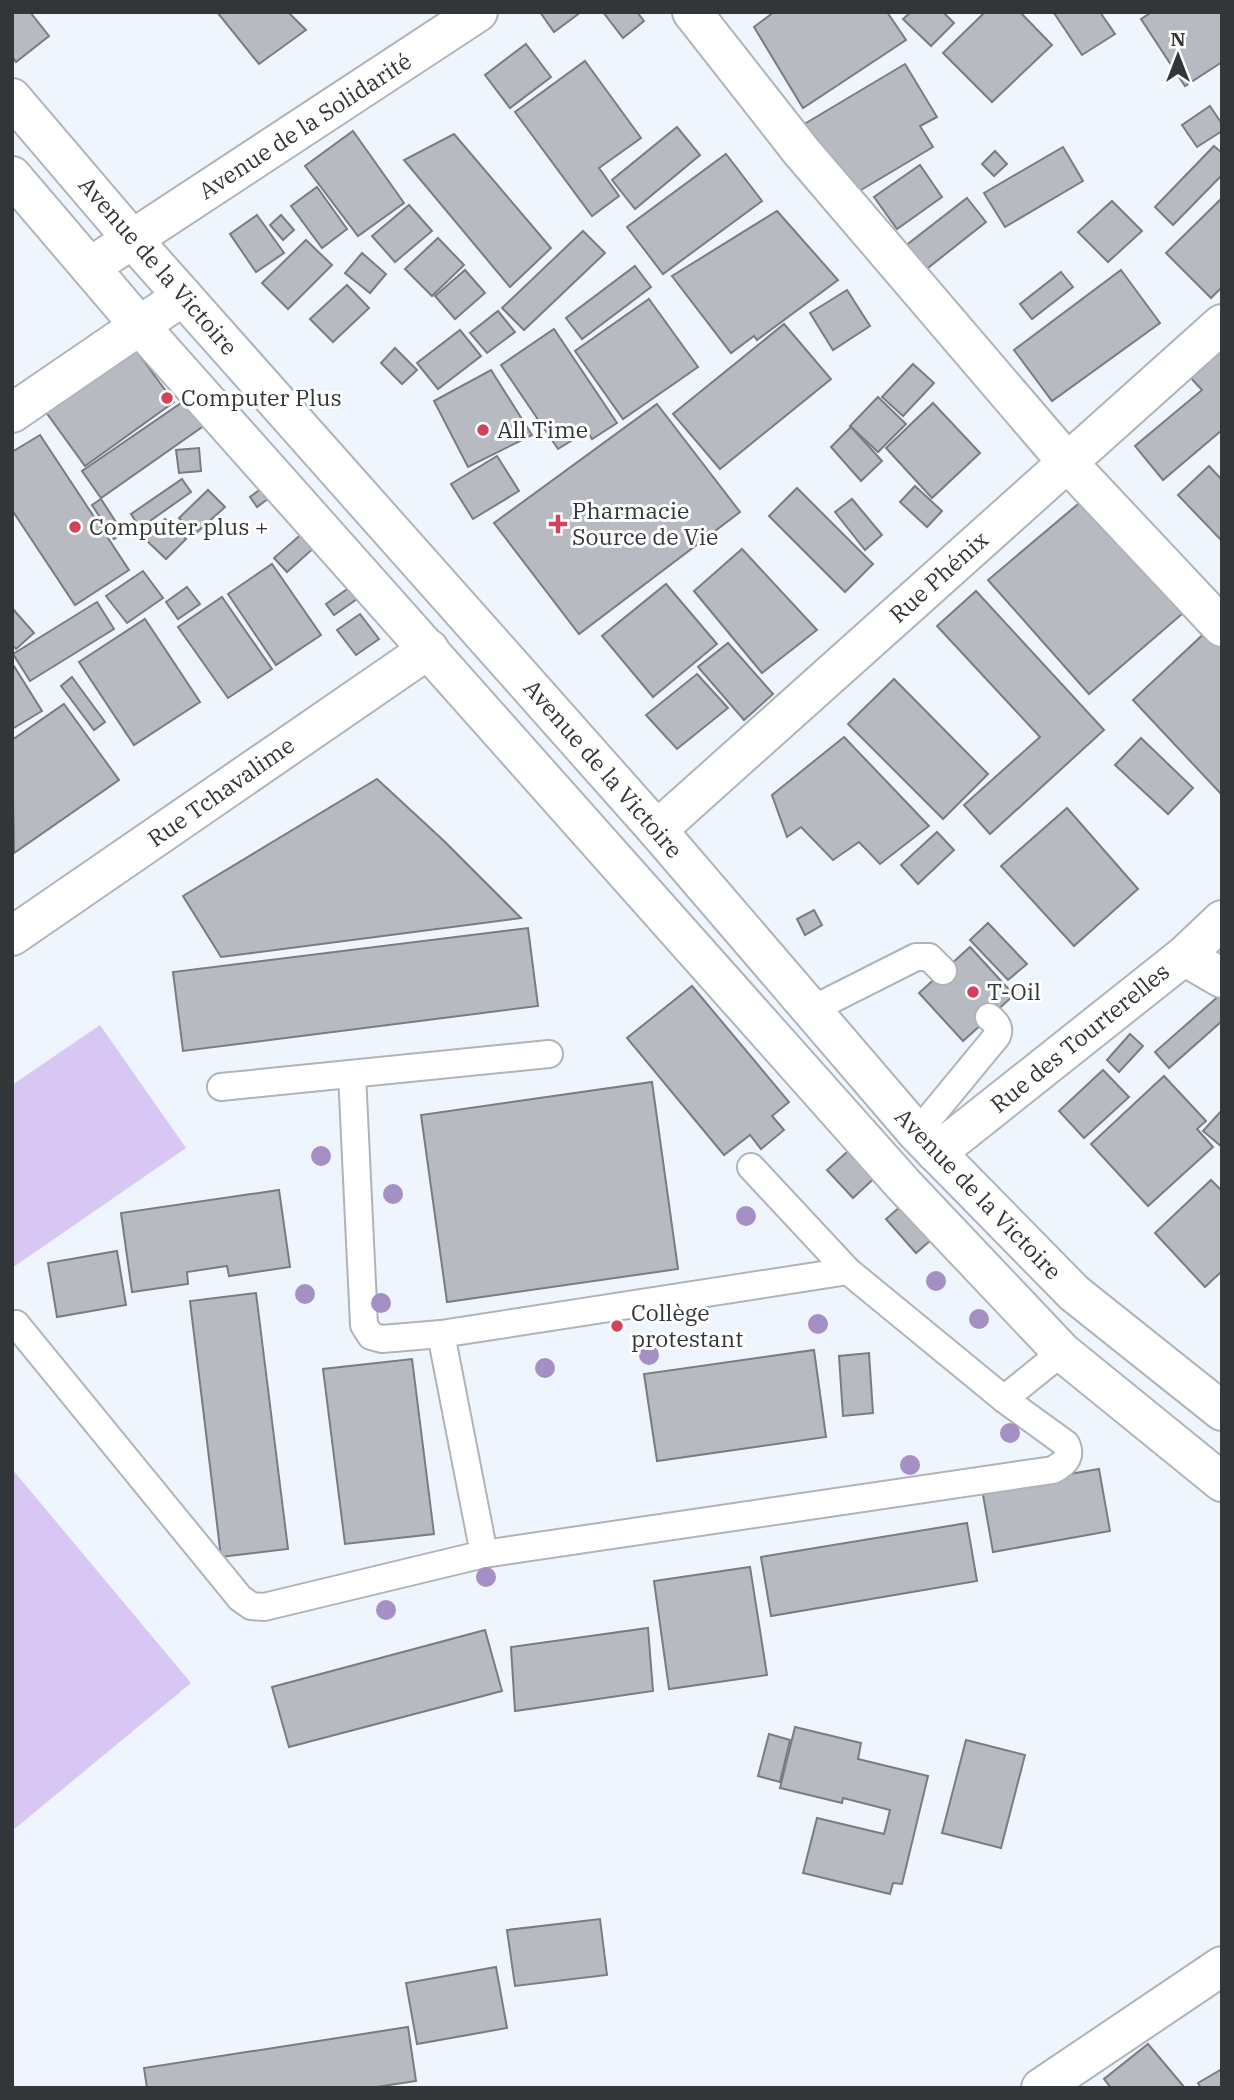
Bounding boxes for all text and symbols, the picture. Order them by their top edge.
north arrow [1143,21,1213,91]
text: N [1170,27,1186,51]
street label: Avenue de la Solidarité [192,45,416,205]
street label: Avenue de la Victoire [73,170,245,361]
place label: Computer Plus [181,382,342,412]
marker: Computer Plus [159,390,175,406]
place label: All Time [497,414,588,444]
marker: All Time [475,422,491,438]
place label: Pharmacie Source de Vie [572,495,718,551]
place label: Computer plus + [89,511,269,541]
marker: Pharmacie Source de Vie [550,516,566,532]
marker: Computer plus + [67,519,83,535]
street label: Rue Phénix [883,524,994,629]
street label: Avenue de la Victoire [518,673,690,864]
street label: Rue Tchavalime [141,729,300,853]
street label: Rue des Tourterelles [984,956,1175,1119]
place label: T-Oil [987,976,1041,1006]
marker: T-Oil [965,984,981,1000]
street label: Avenue de la Victoire [889,1101,1068,1286]
place label: Collège protestant [631,1297,743,1353]
marker: Collège protestant [609,1318,625,1334]

